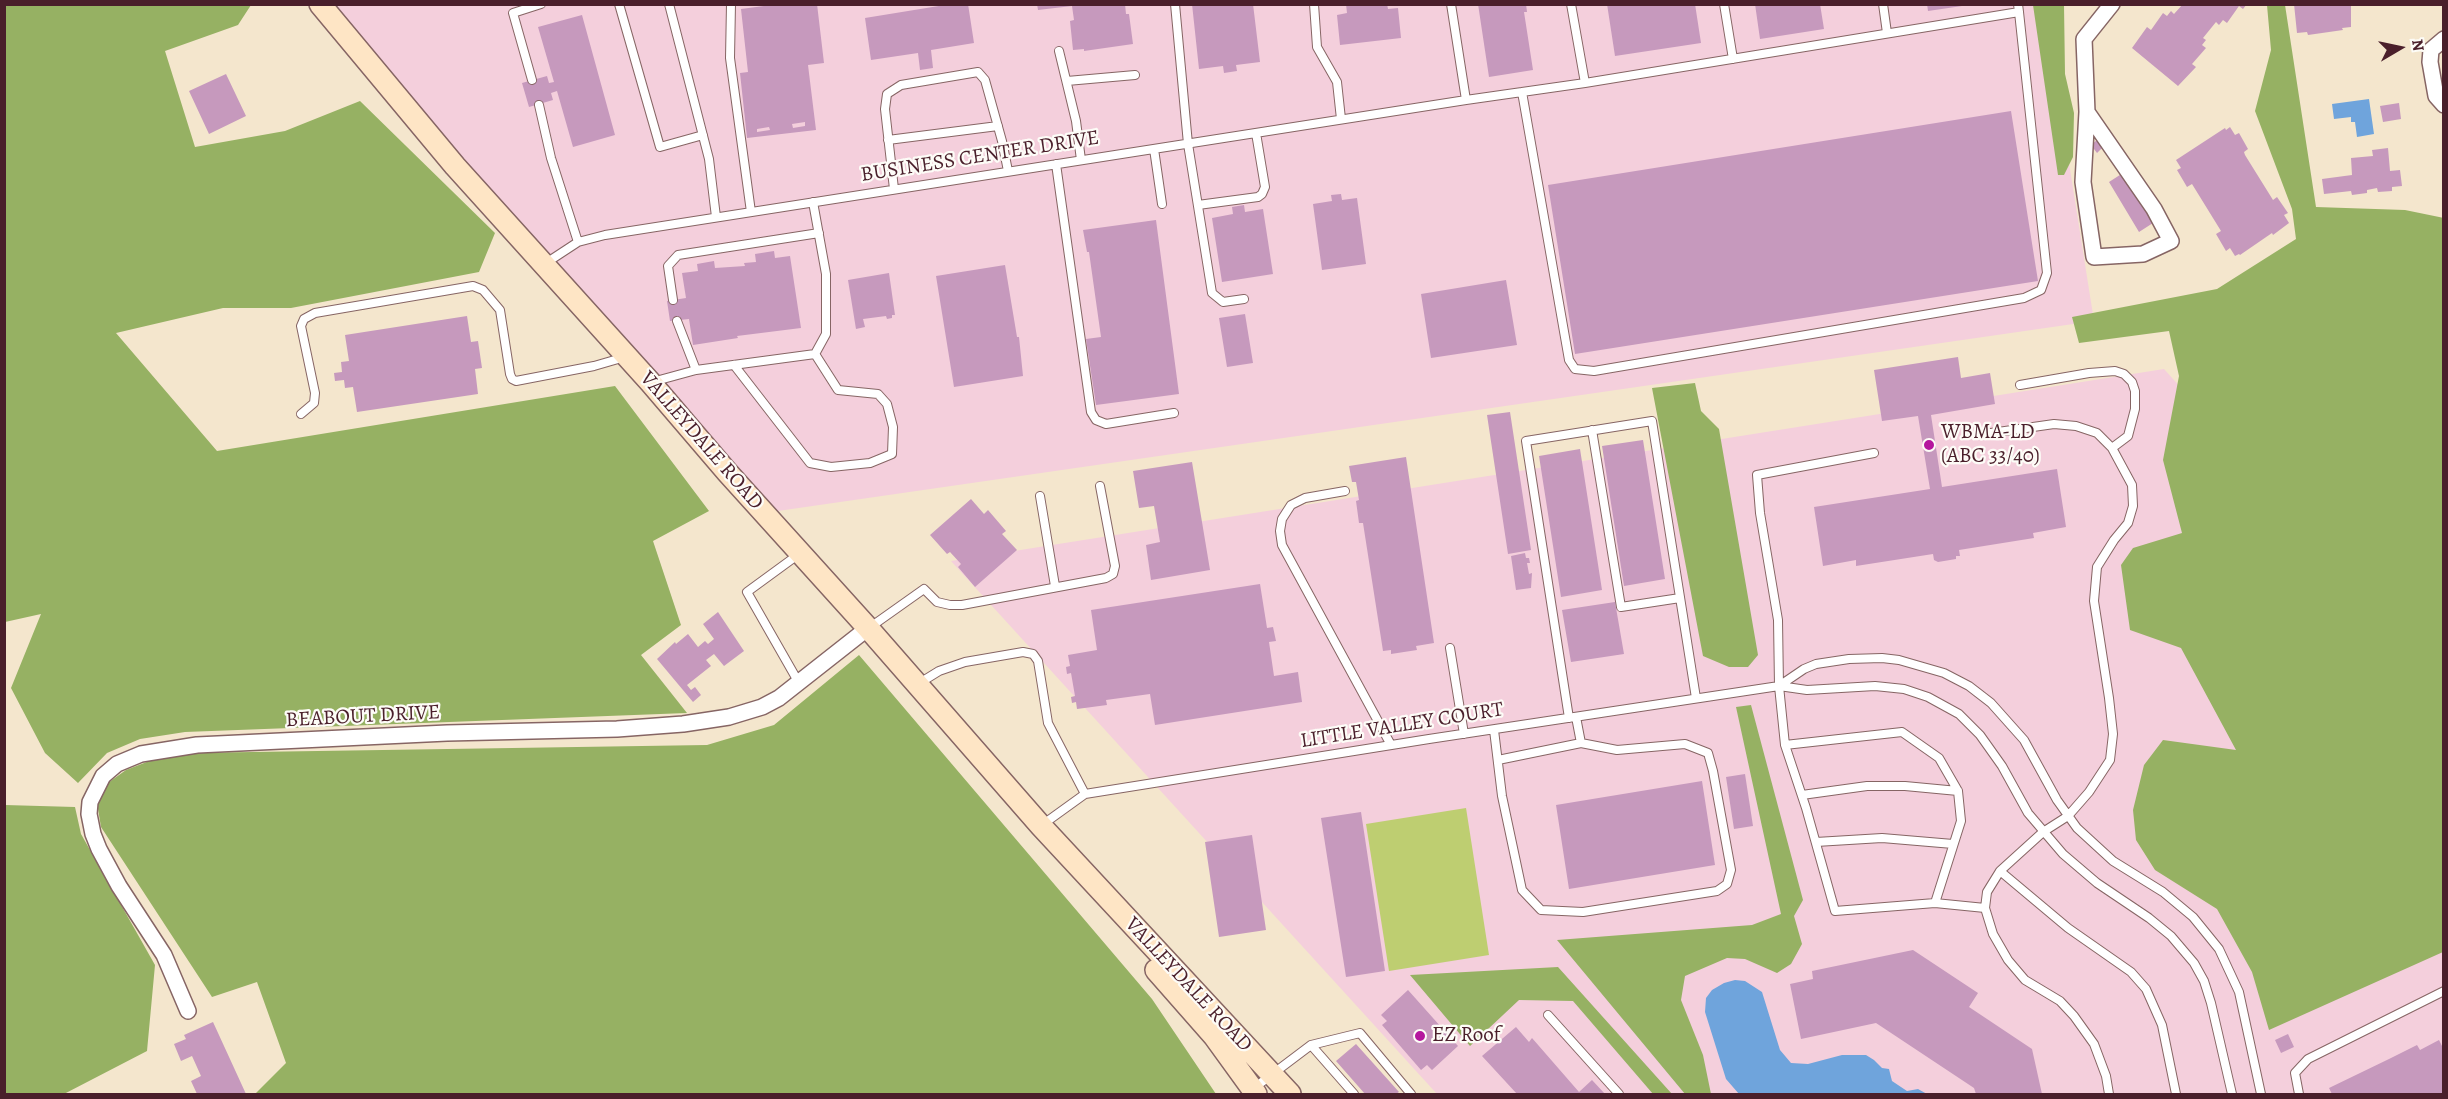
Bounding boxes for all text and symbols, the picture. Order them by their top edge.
north arrow [2370,18,2430,78]
text: N [2406,38,2430,53]
street label: BUSINESS CENTER DRIVE [859,126,1101,188]
street label: VALLEYDALE ROAD [634,367,768,515]
place label: WBMA-LD (ABC 33/40) [1941,420,2040,470]
marker: WBMA-LD (ABC 33/40) [1922,438,1936,452]
street label: LITTLE VALLEY COURT [1299,698,1505,754]
street label: BEABOUT DRIVE [285,700,441,734]
street label: VALLEYDALE ROAD [1119,912,1257,1058]
place label: EZ Roof [1432,1023,1501,1049]
marker: EZ Roof [1413,1029,1427,1043]

